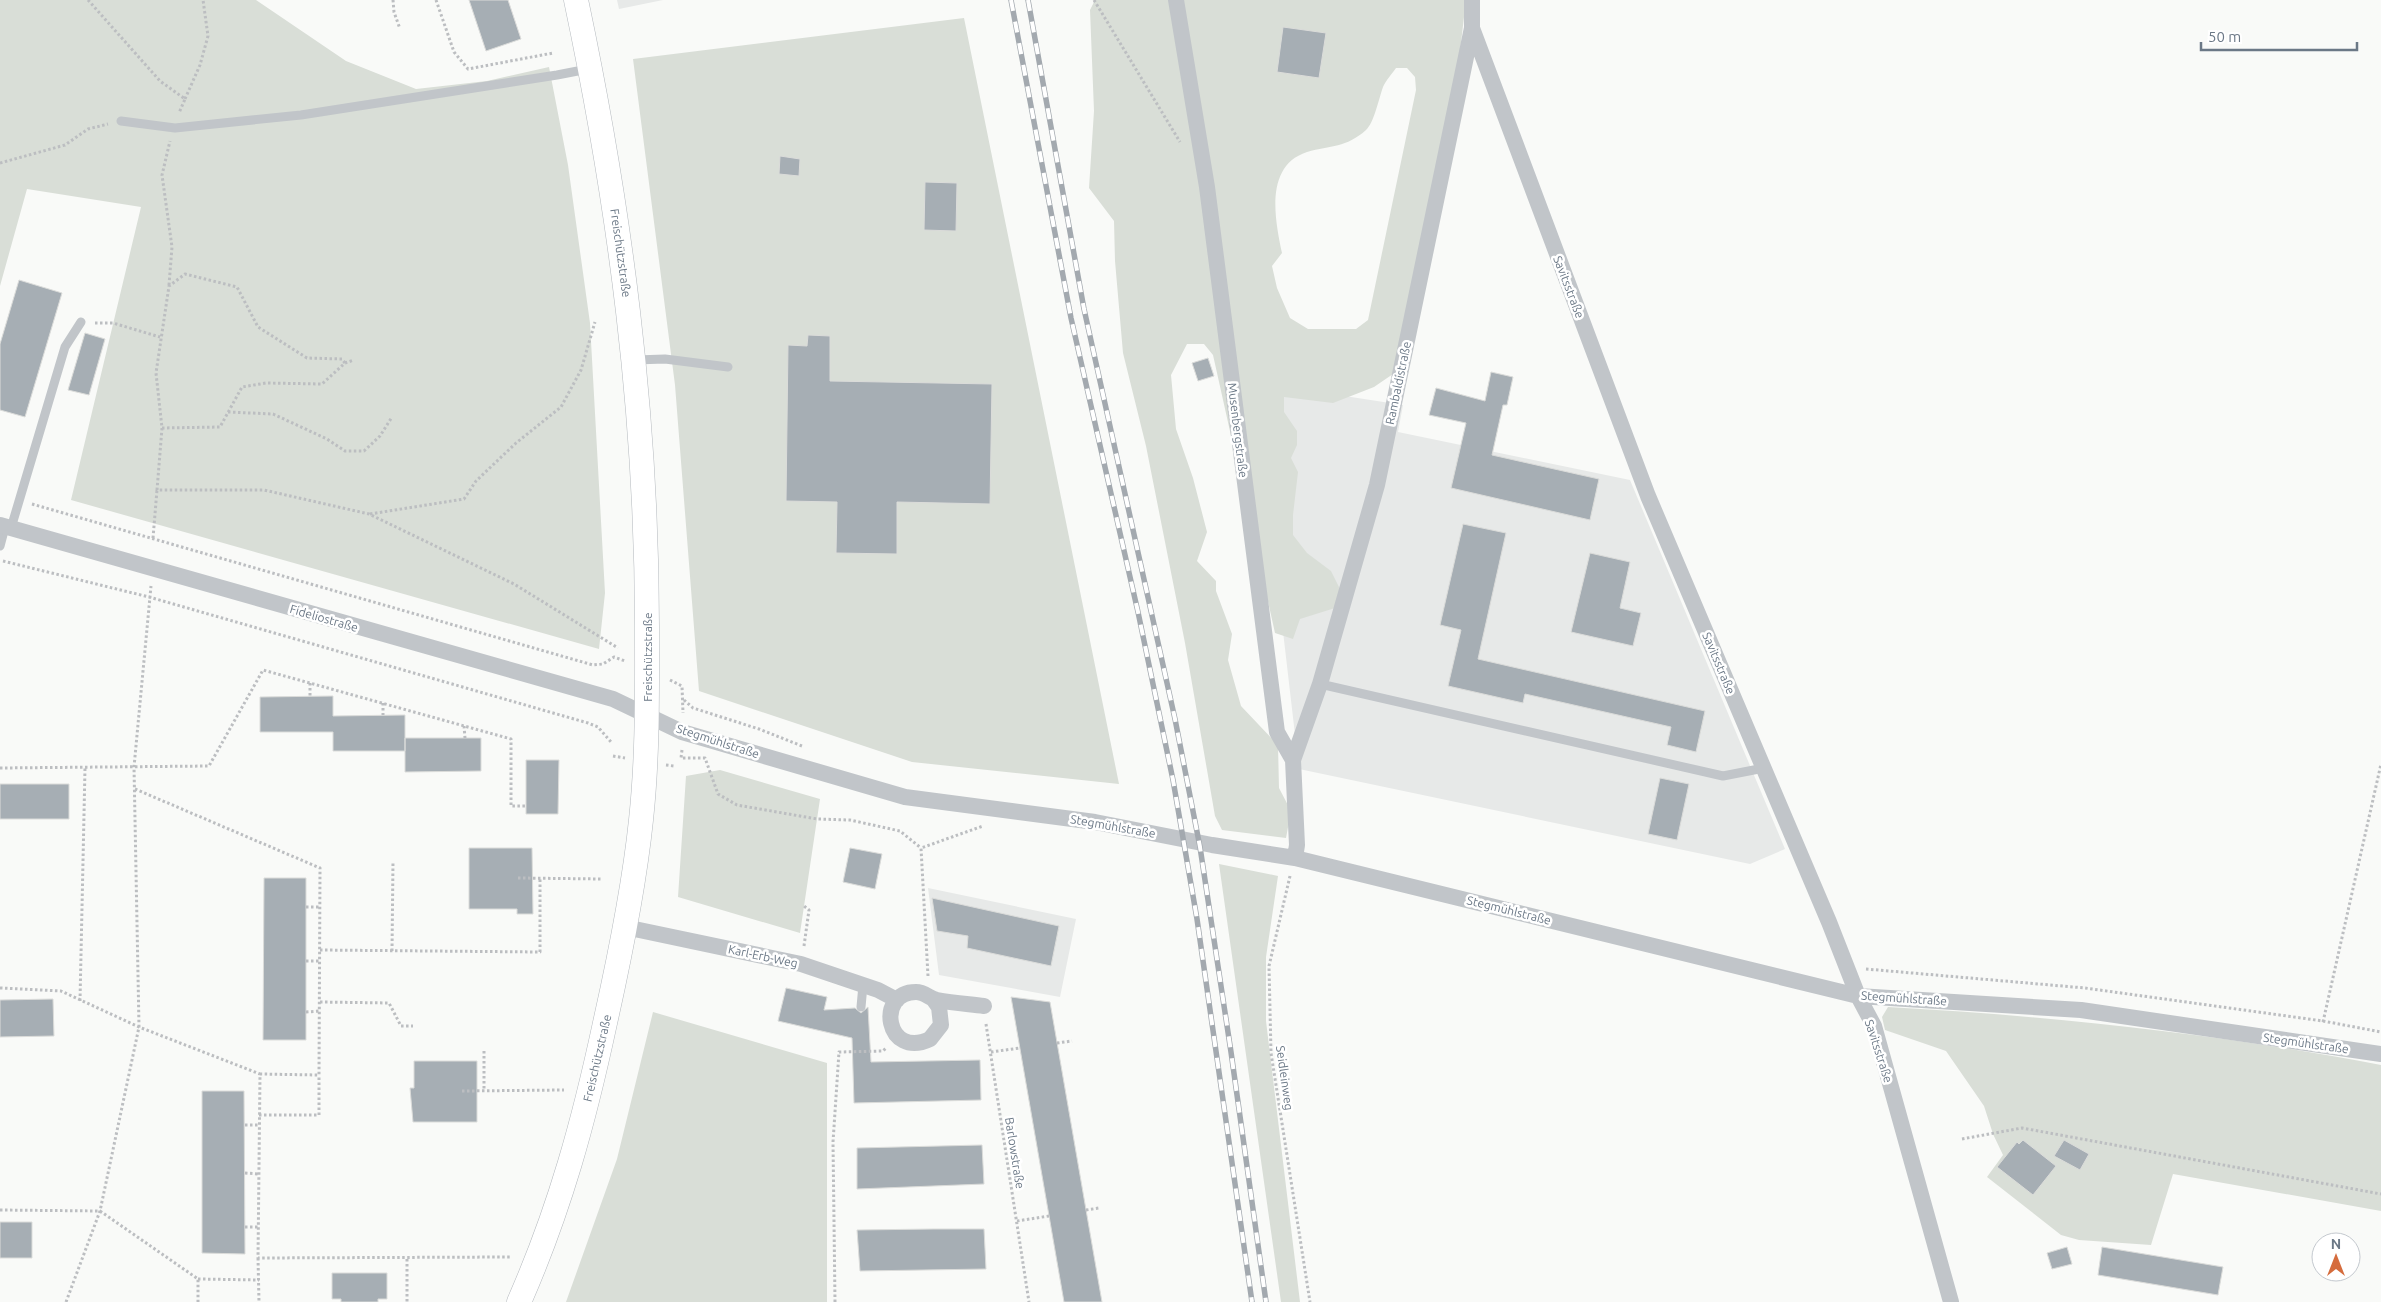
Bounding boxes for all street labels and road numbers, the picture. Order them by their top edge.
street label: Freischützstraße [608,208,634,298]
street label: Savitsstraße [1551,254,1587,320]
street label: Rambaldistraße [1383,340,1413,426]
street label: Musenbergstraße [1226,382,1250,478]
street label: Fideliostraße [288,602,360,634]
street label: Freischützstraße [641,612,654,702]
street label: Savitsstraße [1700,630,1738,696]
street label: Stegmühlstraße [675,721,761,761]
street label: Stegmühlstraße [1069,812,1157,840]
street label: Stegmühlstraße [1466,893,1552,927]
street label: Karl-Erb-Weg [727,942,799,970]
street label: Stegmühlstraße [1861,989,1947,1007]
street label: Freischützstraße [581,1013,613,1103]
street label: Savitsstraße [1863,1018,1895,1084]
street label: Stegmühlstraße [2262,1031,2350,1055]
street label: Seidleinweg [1274,1045,1296,1111]
street label: Barlowstraße [1003,1116,1027,1190]

